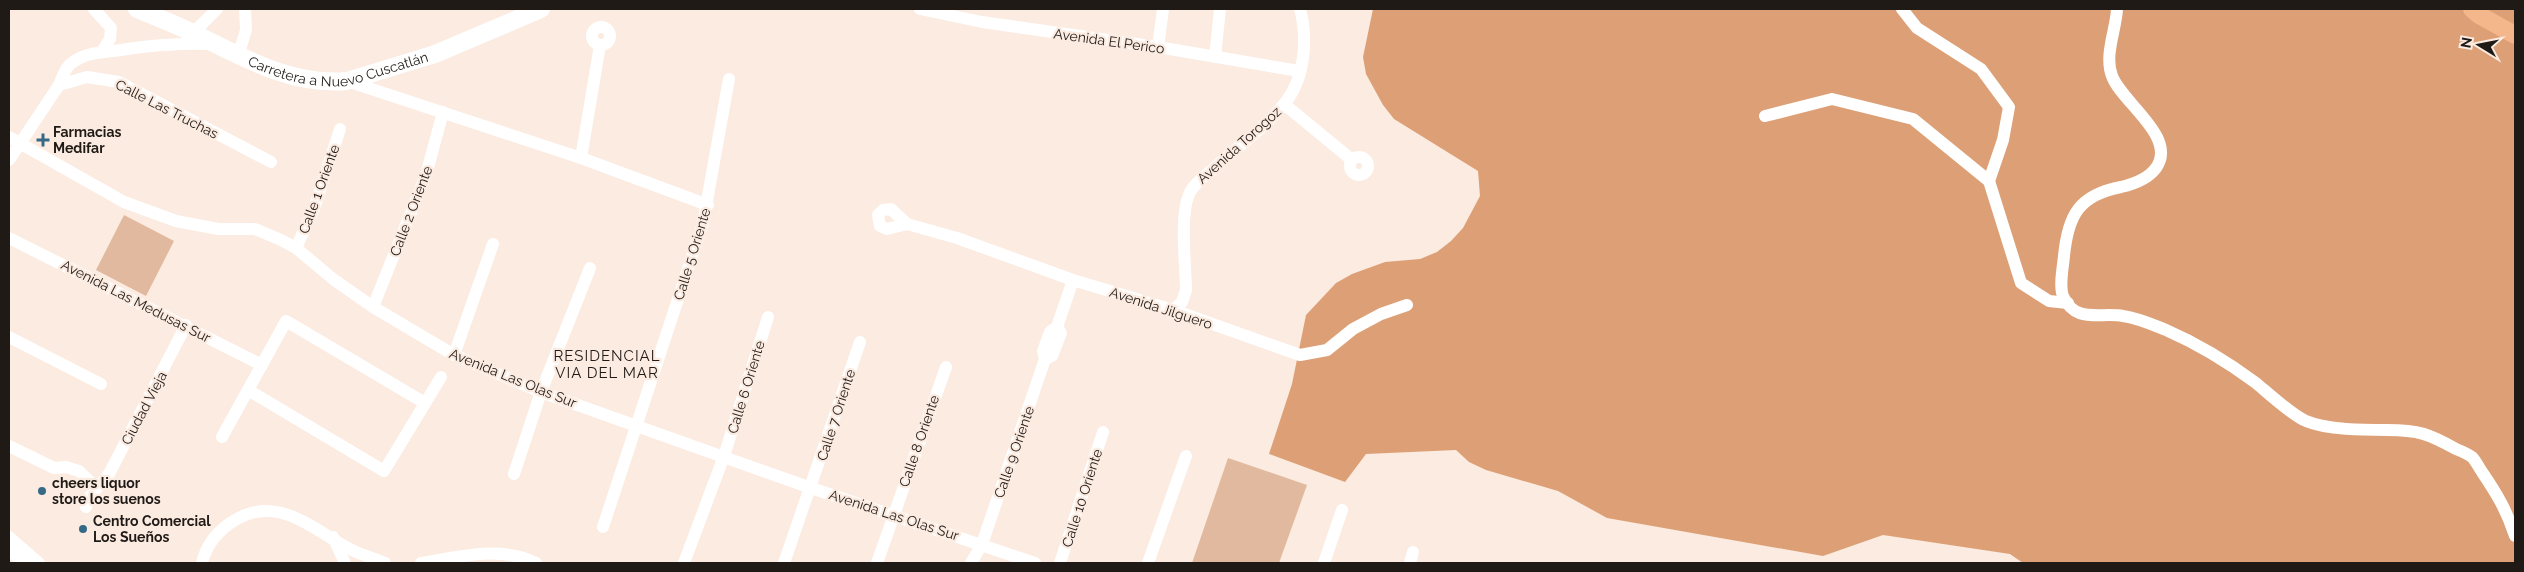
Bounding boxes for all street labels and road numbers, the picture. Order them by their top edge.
street label: Avenida El Perico [1053,25,1165,57]
street label: Carretera a Nuevo Cuscatlán [245,46,431,66]
street label: Calle Las Truchas [113,76,221,142]
street label: Avenida Torogoz [1194,103,1284,187]
street label: Calle 1 Oriente [295,142,343,236]
street label: Calle 2 Oriente [387,164,435,258]
street label: Calle 5 Oriente [670,206,714,302]
street label: Avenida Las Medusas Sur [59,256,213,346]
street label: Avenida Jilguero [1108,284,1214,332]
street label: Calle 6 Oriente [724,339,768,435]
street label: Avenida Las Olas Sur [447,345,579,411]
street label: Calle 7 Oriente [814,367,858,463]
street label: Ciudad Vieja [118,369,170,447]
street label: Calle 8 Oriente [896,393,942,489]
street label: Calle 9 Oriente [991,404,1037,500]
street label: Calle 10 Oriente [1059,447,1105,549]
street label: Avenida Las Olas Sur [827,486,961,544]

